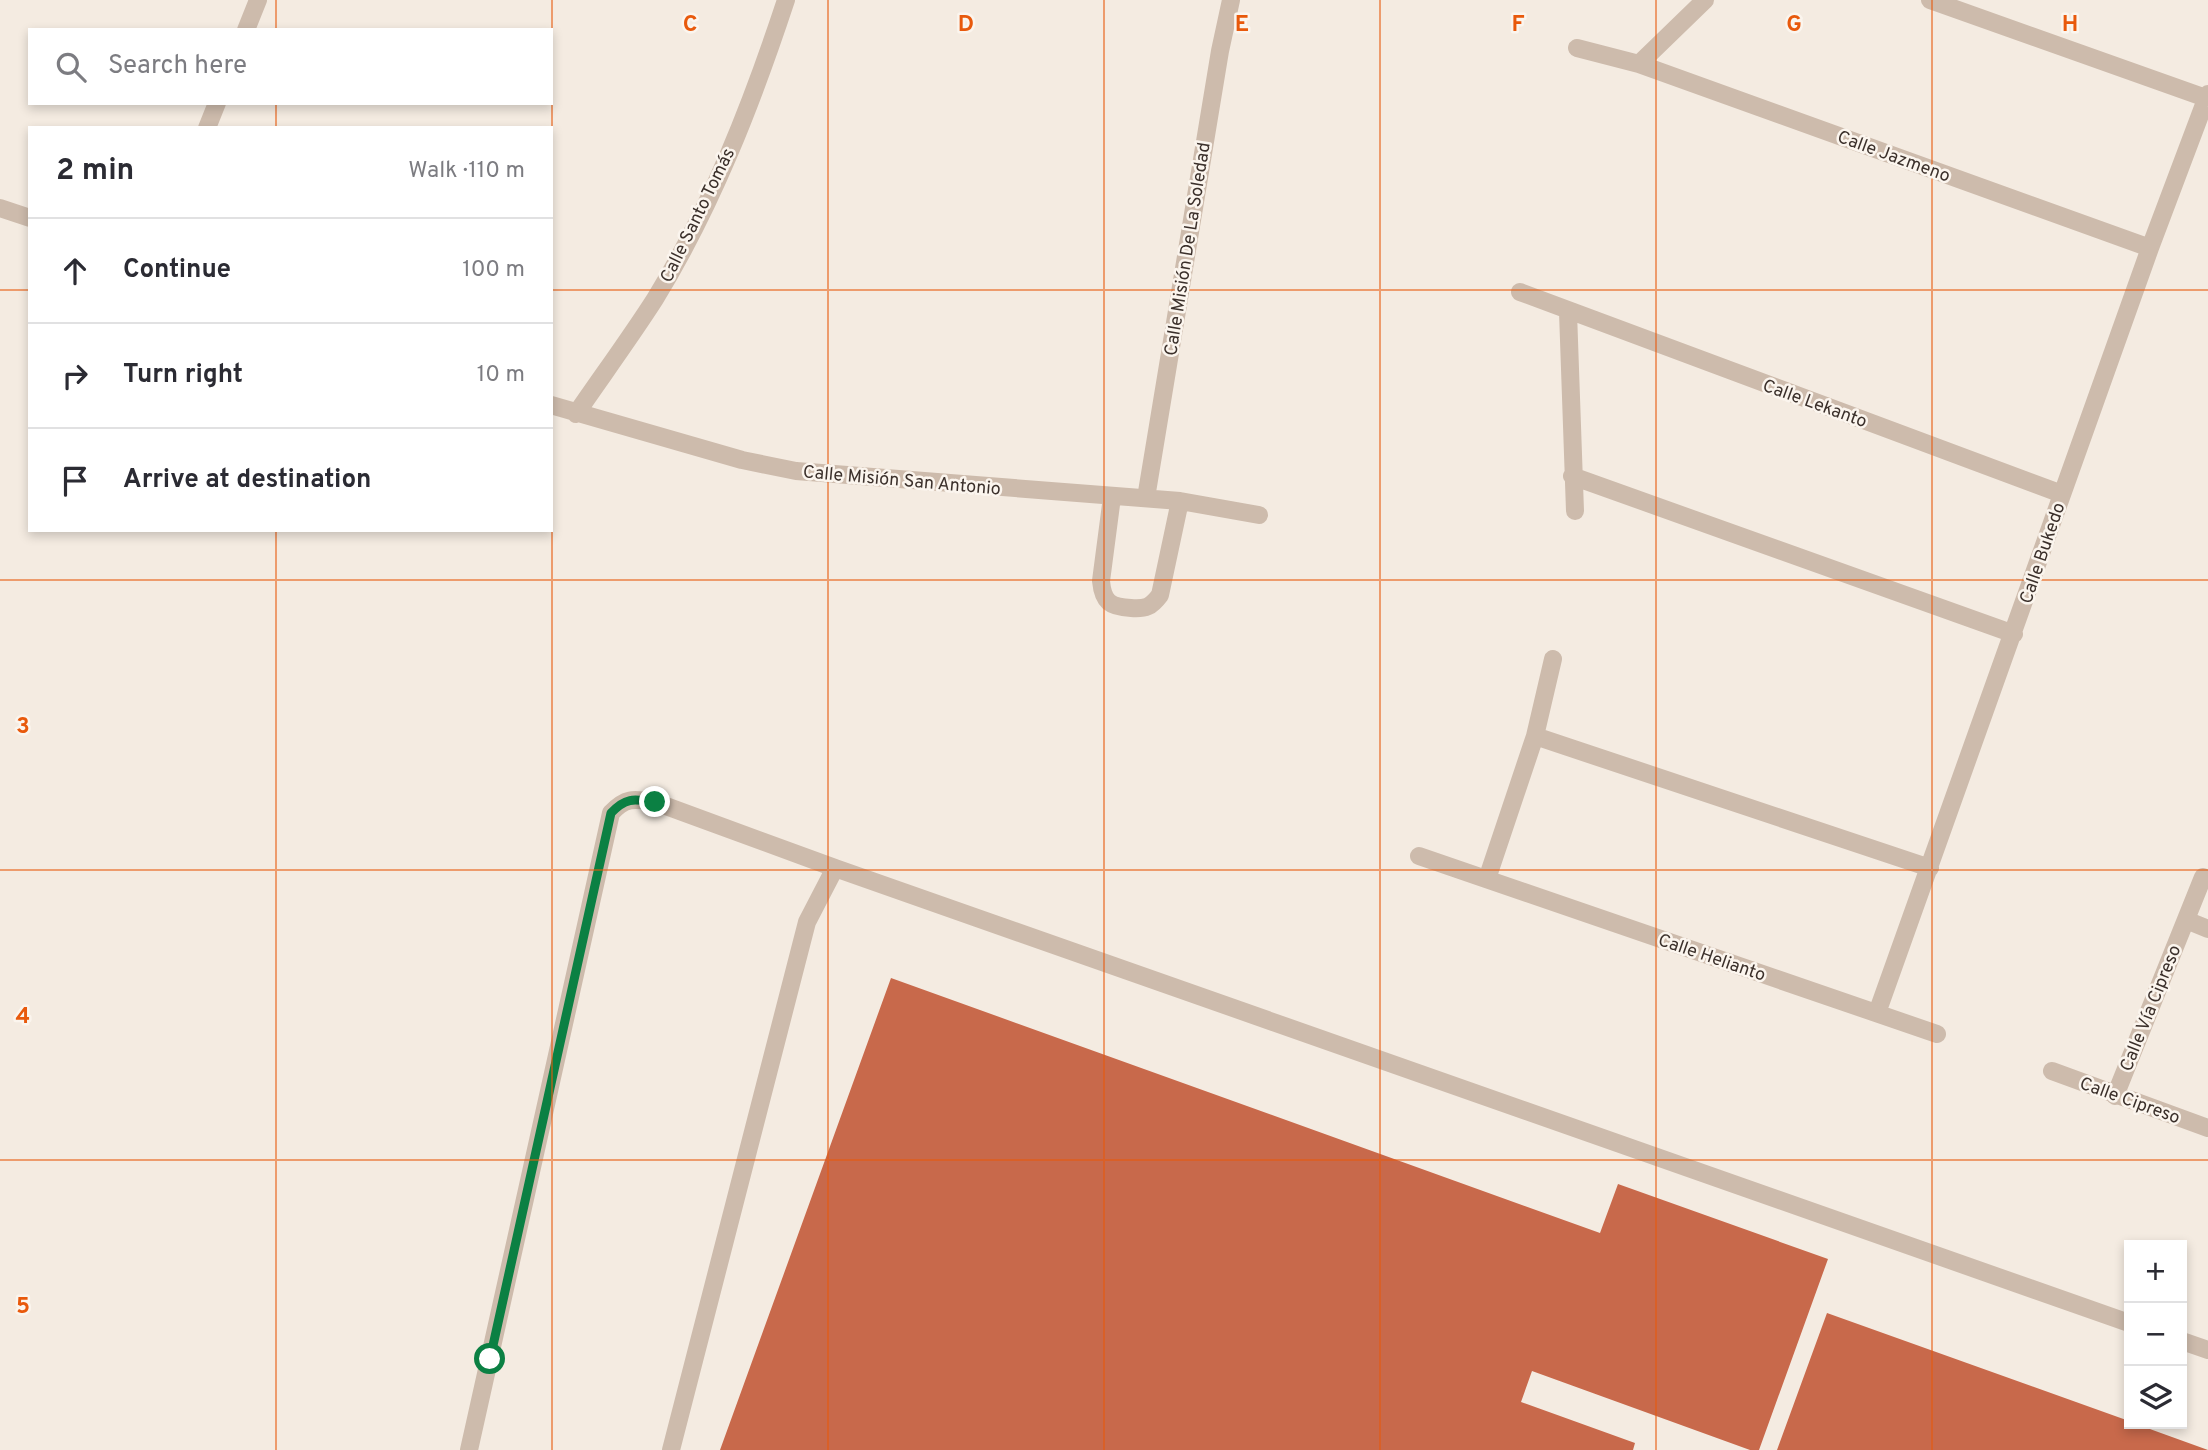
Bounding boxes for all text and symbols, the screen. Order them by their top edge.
text: C [683,11,697,40]
text: D [958,11,974,40]
text: E [1235,11,1249,40]
text: F [1511,11,1525,40]
text: G [1786,11,1802,40]
text: H [2062,11,2078,40]
search box [28,28,553,105]
icon: search [52,48,90,86]
text: Search here [108,50,247,83]
street label: Calle Jazmeno [1834,126,1953,189]
street label: Calle Misión De La Soledad [1160,141,1217,358]
street label: Calle Santo Tomás [656,145,741,287]
text: 2 min [56,153,134,190]
text: Walk · 110 m [408,157,525,186]
icon: ahead [56,252,94,290]
text: Continue [123,254,231,287]
text: 100 m [462,256,525,285]
icon: right [56,357,94,395]
text: Turn right [123,359,243,392]
text: 10 m [477,361,525,390]
street label: Calle Lekanto [1759,375,1870,434]
street label: Calle Misión San Antonio [802,461,1002,502]
icon: arrive [56,462,94,500]
text: Arrive at destination [123,464,371,497]
street label: Calle Bukedo [2015,500,2071,607]
text: 3 [16,713,30,742]
route end [639,786,670,817]
street label: Calle Helianto [1655,929,1768,988]
street label: Calle Vía Cipreso [2116,942,2187,1075]
text: 4 [16,1003,30,1032]
street label: Calle Cipreso [2076,1073,2183,1130]
map controls [2124,1240,2187,1429]
button: + [2124,1240,2187,1303]
text: 5 [16,1293,30,1322]
button: − [2124,1303,2187,1366]
route start [474,1343,505,1374]
button: layers [2124,1366,2187,1429]

